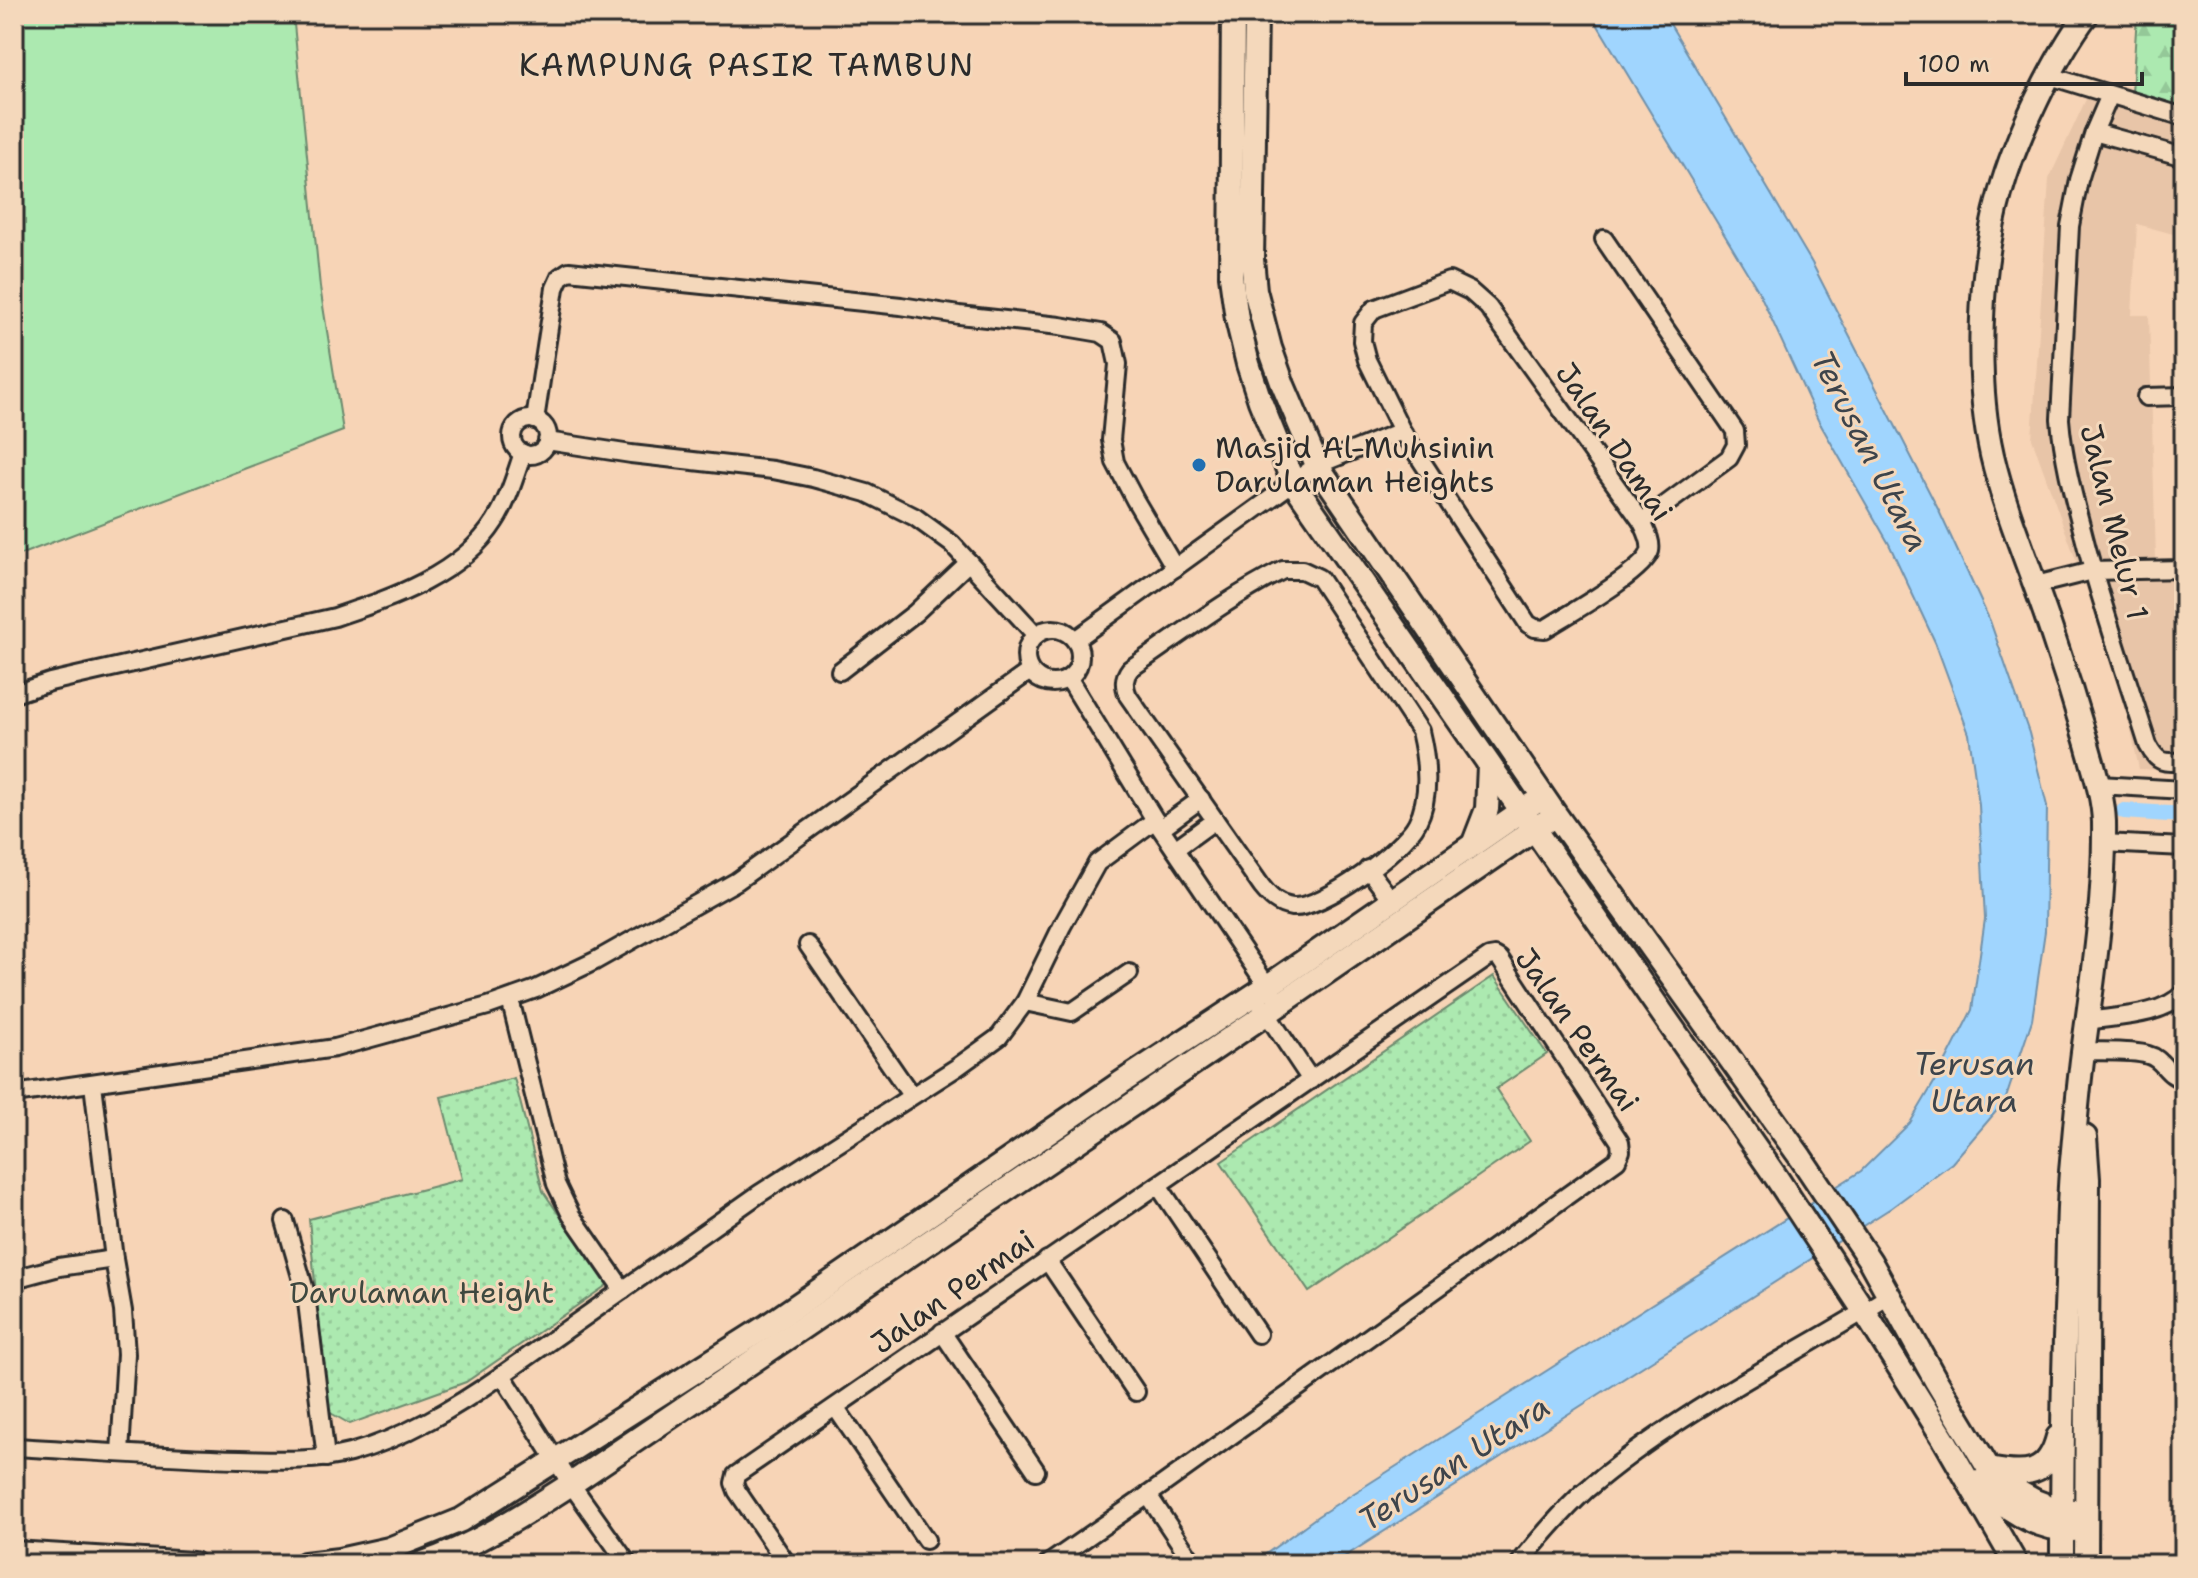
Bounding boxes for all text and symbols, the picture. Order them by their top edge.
scale bar [1906,36,2142,86]
district label: KAMPUNG PASIR TAMBUN [519,43,975,86]
text: 100 m [1918,48,1990,80]
water label: Terusan Utara [1801,343,1940,559]
street label: Jalan Damai [1546,354,1683,529]
street label: Jalan Melur 1 [2070,420,2159,624]
place label: Masjid Al-Muhsinin Darulaman Heights [1215,427,1495,502]
marker: Masjid Al-Muhsinin Darulaman Heights [1190,456,1208,474]
street label: Jalan Permai [1506,940,1649,1120]
water label: Terusan Utara [1913,1042,2035,1122]
street label: Jalan Permai [863,1220,1043,1363]
park label: Darulaman Height [290,1272,554,1313]
water label: Terusan Utara [1350,1385,1558,1541]

